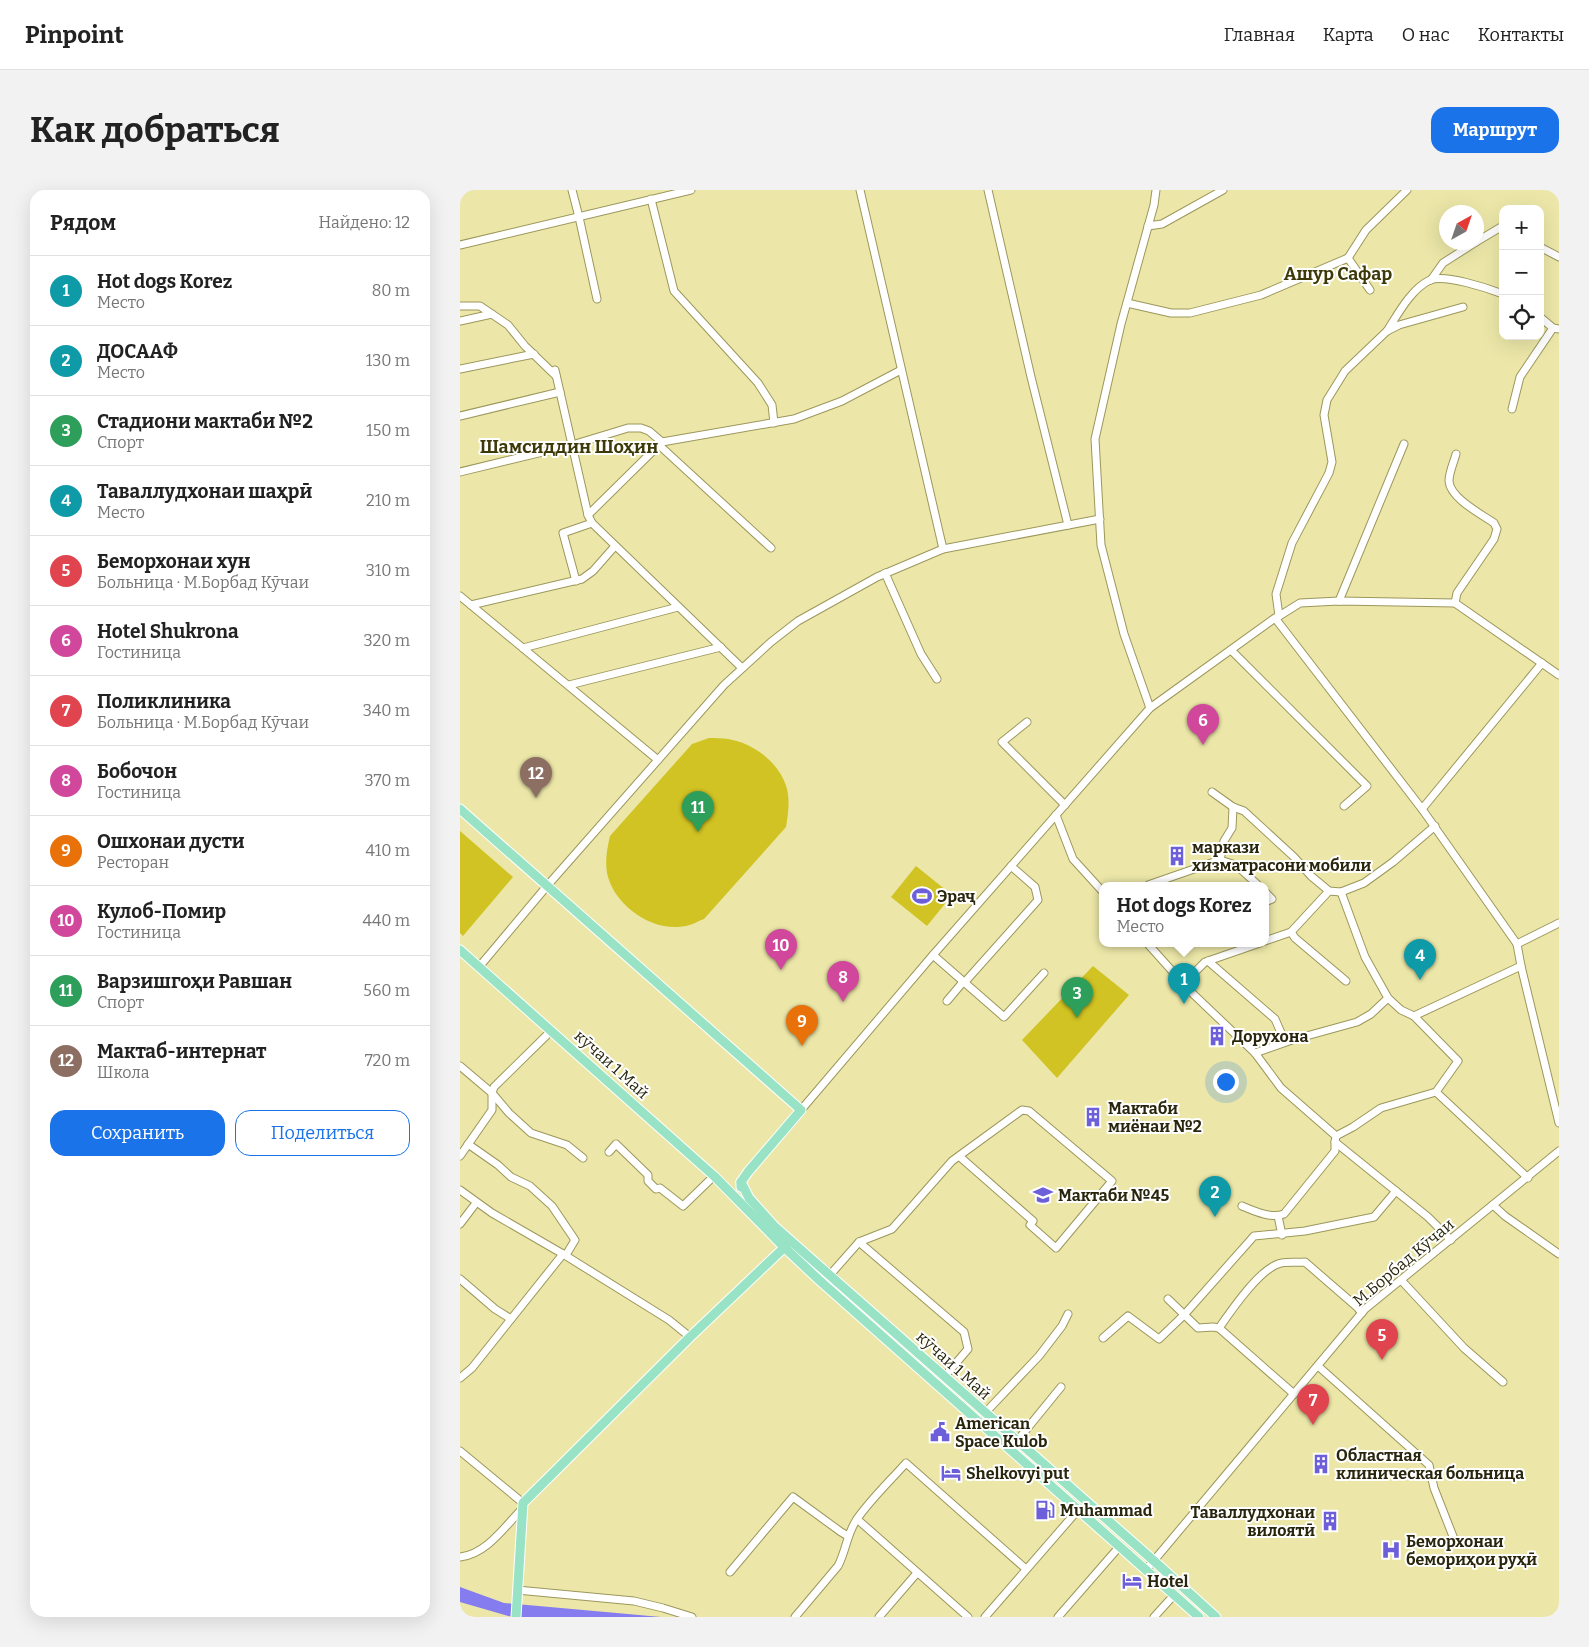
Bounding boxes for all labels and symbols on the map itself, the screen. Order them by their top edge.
north arrow [1439,205,1484,250]
district label: Ашур Сафар [1284,263,1392,285]
district label: Шамсиддин Шоҳин [480,436,658,458]
pin: 6 [1187,704,1219,745]
pin: 12 [520,757,552,798]
pin: 11 [682,791,714,832]
place label: маркази хизматрасони мобили [1192,838,1372,875]
building icon: маркази хизматрасони мобили [1166,845,1188,867]
sports icon: Эраҷ [911,885,933,907]
place label: Эраҷ [937,887,975,906]
pin: 10 [765,929,797,970]
pin: 4 [1404,939,1436,980]
pin: 8 [827,961,859,1002]
pin: 1 [1168,963,1200,1004]
pin: 3 [1061,977,1093,1018]
pin: 9 [786,1005,818,1046]
building icon: Дорухона [1206,1025,1228,1047]
street label: кӯчаи 1 Май [571,1026,653,1103]
place label: Дорухона [1232,1027,1308,1046]
your location [1213,1069,1239,1095]
place label: Мактаби миёнаи №2 [1108,1099,1202,1136]
building icon: Мактаби миёнаи №2 [1082,1106,1104,1128]
pin: 2 [1199,1176,1231,1217]
school or university icon: Мактаби №45 [1032,1184,1054,1206]
place label: Мактаби №45 [1058,1186,1169,1205]
street label: М.Борбад Кӯчаи [1349,1215,1458,1310]
pin: 5 [1366,1319,1398,1360]
street label: кӯчаи 1 Май [913,1327,995,1404]
pin: 7 [1297,1384,1329,1425]
place label: American Space Kulob [955,1414,1047,1451]
public building icon: American Space Kulob [929,1421,951,1443]
place label: Областная клиническая больница [1336,1446,1524,1483]
building icon: Областная клиническая больница [1310,1453,1332,1475]
hotel icon: Shelkovyi put [940,1462,962,1484]
place label: Shelkovyi put [966,1464,1070,1483]
fuel station icon: Muhammad [1034,1499,1056,1521]
place label: Muhammad [1060,1501,1153,1520]
place label: Таваллудхонаи вилоятӣ [1191,1503,1315,1540]
building icon: Таваллудхонаи вилоятӣ [1319,1510,1341,1532]
place label: Беморхонаи бемориҳои руҳӣ [1406,1532,1537,1569]
hospital icon: Беморхонаи бемориҳои руҳӣ [1380,1539,1402,1561]
hotel icon: Hotel [1121,1570,1143,1592]
place label: Hotel [1147,1572,1189,1591]

